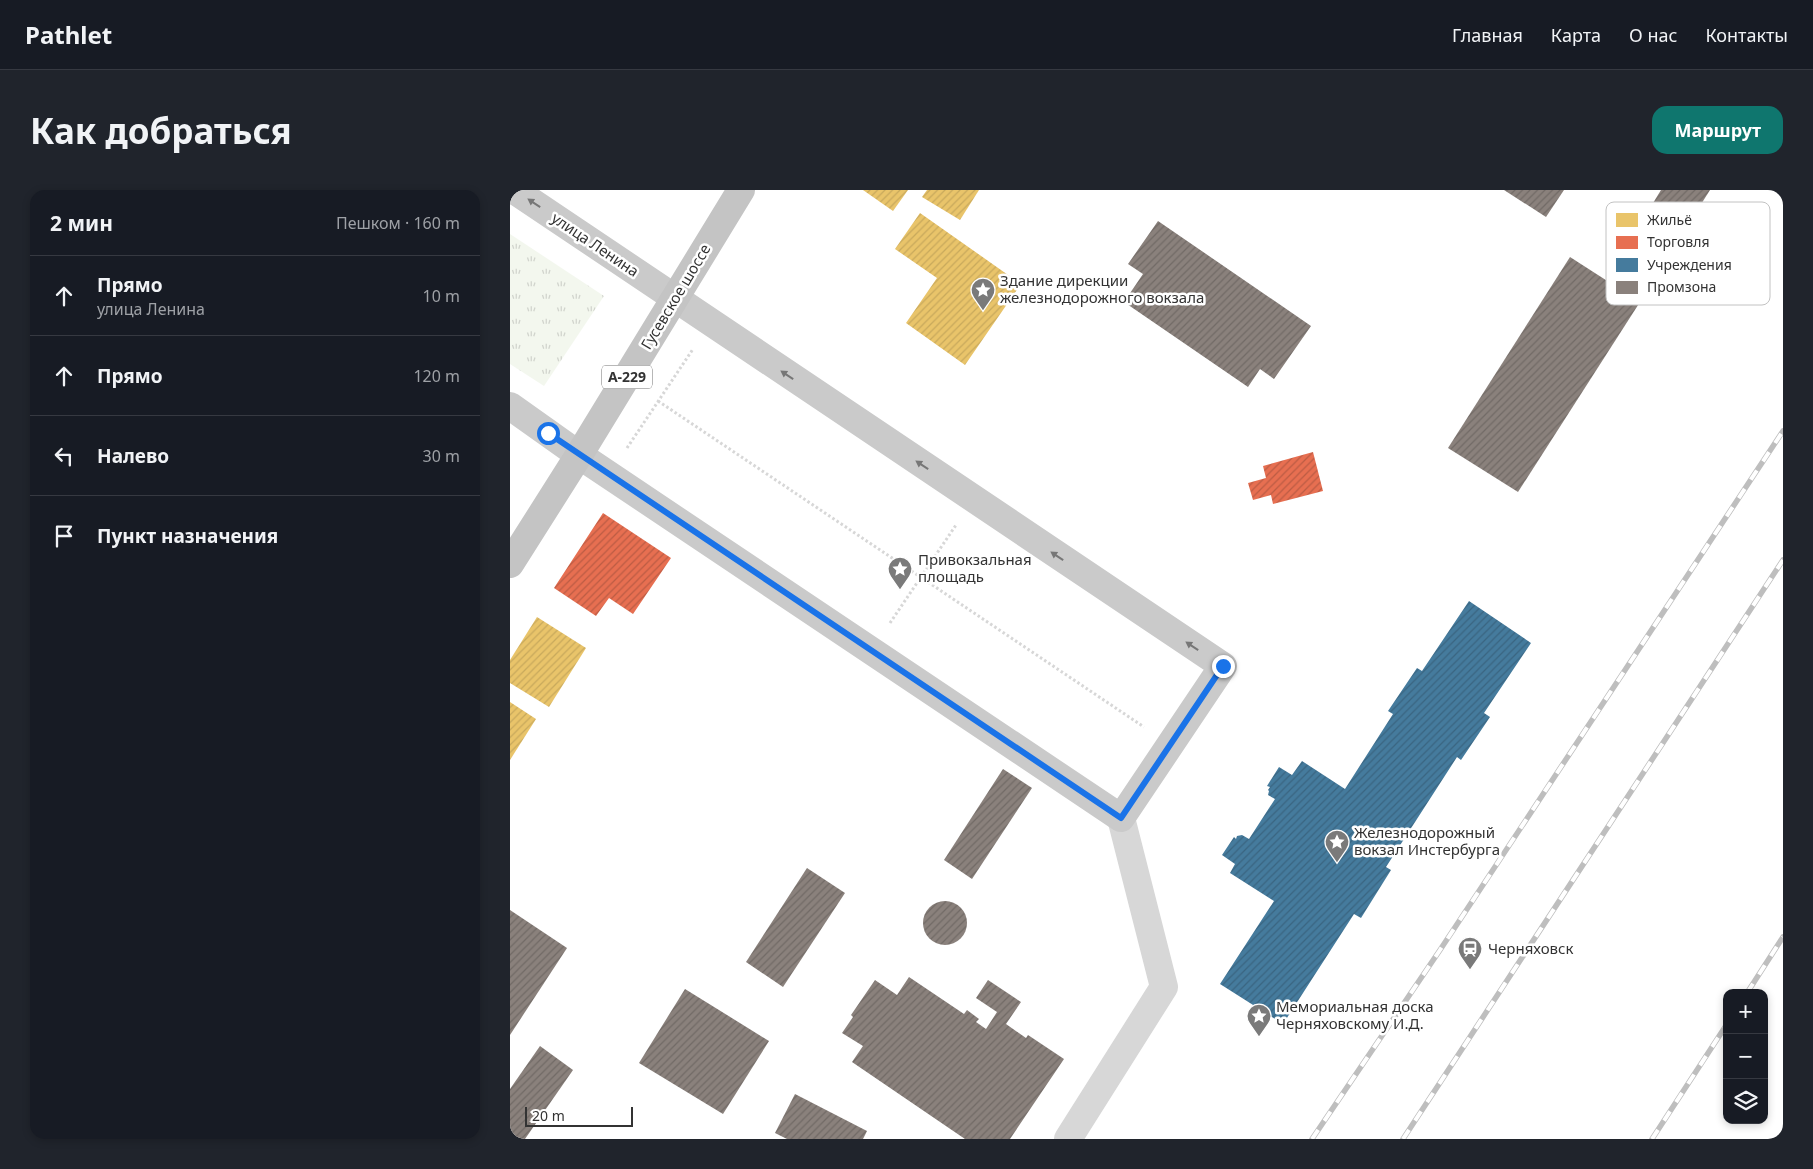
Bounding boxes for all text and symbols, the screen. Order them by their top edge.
text: Pathlet [25,18,112,51]
text: Главная [1452,23,1523,47]
text: Карта [1551,23,1601,47]
text: О нас [1629,23,1677,47]
text: Контакты [1705,23,1788,47]
button: Маршрут [1652,106,1783,154]
text: Как добраться [30,107,292,154]
one-way arrow [527,198,541,208]
legend [1606,202,1770,305]
street label: улица Ленина [548,208,643,281]
text: 2 мин [50,209,113,237]
text: Жильё [1647,210,1692,229]
text: Пешком · 160 m [336,212,460,234]
text: Торговля [1647,232,1710,251]
street label: Гусевское шоссе [636,240,715,353]
text: Учреждения [1647,255,1732,274]
place label: Здание дирекции железнодорожного вокзала [1000,270,1204,307]
text: Прямо [97,272,163,298]
place icon: Здание дирекции железнодорожного вокзала [970,277,996,311]
text: Промзона [1647,277,1716,296]
icon: ahead [50,282,78,310]
text: 10 m [423,285,460,307]
text: улица Ленина [97,298,205,320]
icon: ahead [50,362,78,390]
text: Прямо [97,363,163,389]
text: 120 m [413,365,460,387]
road number: А-229 [602,366,652,388]
one-way arrow [781,370,794,380]
route start [537,422,560,445]
icon: left [50,442,78,470]
text: Налево [97,443,169,469]
text: 30 m [423,445,460,467]
one-way arrow [916,460,929,470]
icon: arrive [50,522,78,550]
text: Пункт назначения [97,523,278,549]
place label: Привокзальная площадь [918,549,1032,586]
one-way arrow [1051,551,1064,560]
place icon: Привокзальная площадь [887,556,913,590]
one-way arrow [1186,641,1199,651]
route end [1212,655,1235,678]
place label: Железнодорожный вокзал Инстербурга [1354,822,1500,859]
place icon: Железнодорожный вокзал Инстербурга [1324,829,1350,863]
station icon: Черняховск [1457,936,1483,970]
place label: Черняховск [1488,938,1573,958]
map controls [1723,989,1768,1124]
button: + [1723,989,1768,1034]
place label: Мемориальная доска Черняховскому И.Д. [1276,996,1434,1033]
place icon: Мемориальная доска Черняховскому И.Д. [1246,1003,1272,1037]
button: − [1723,1034,1768,1079]
button: layers [1723,1079,1768,1124]
scale bar [525,1104,632,1127]
text: 20 m [532,1106,565,1125]

